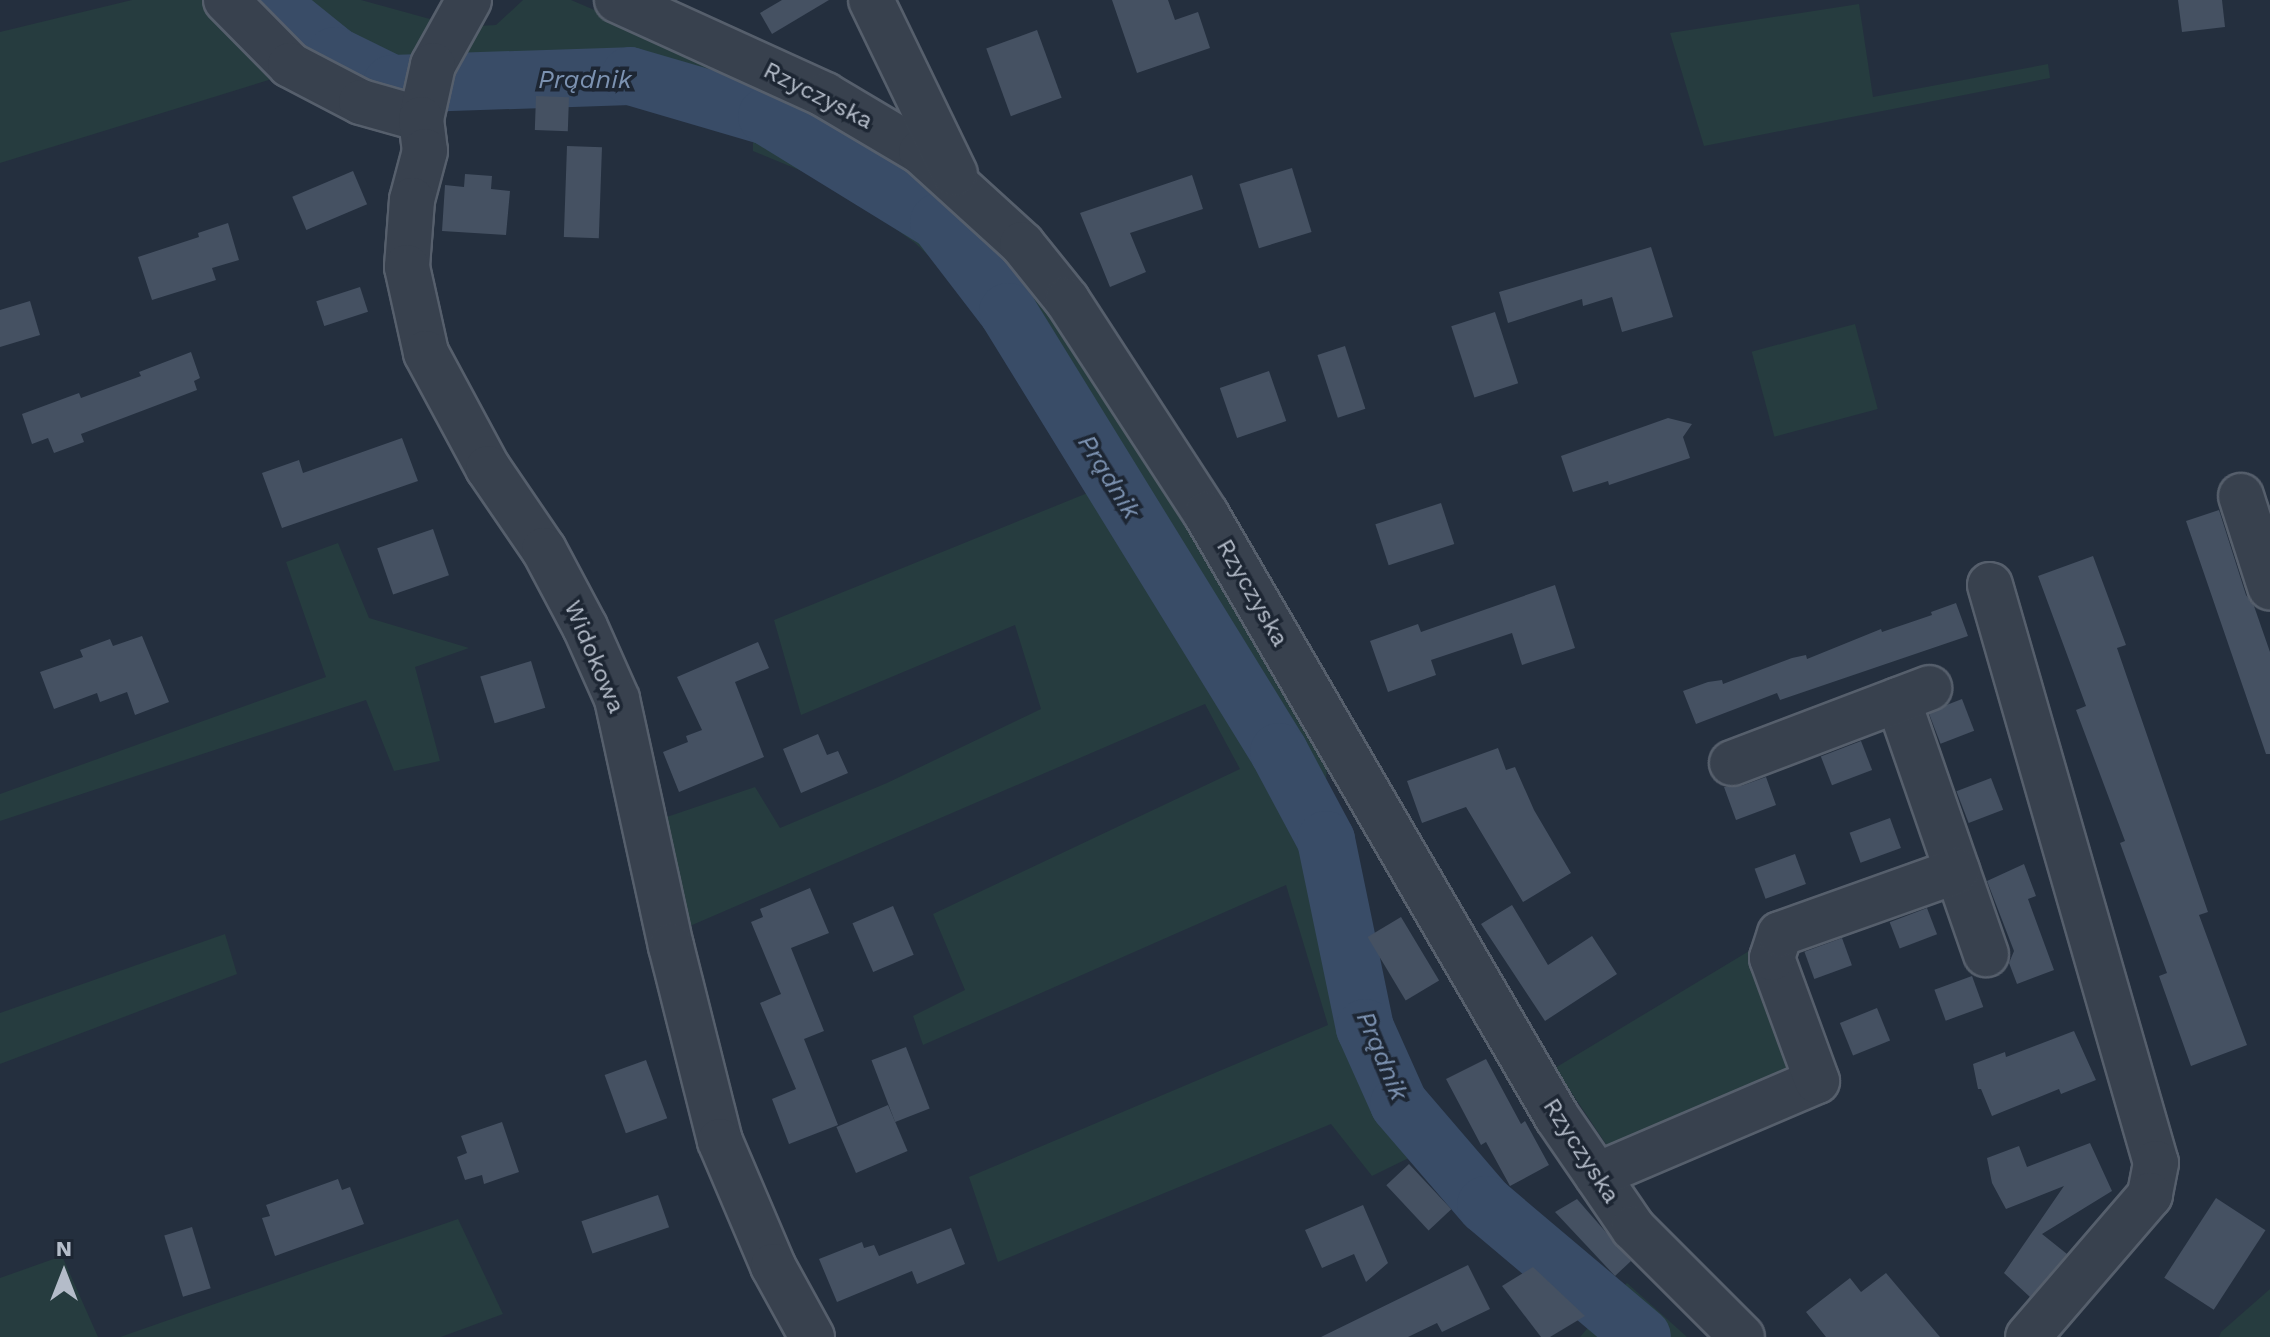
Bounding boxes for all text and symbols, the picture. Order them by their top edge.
street label: Rzyczyska [758,56,878,136]
water label: Prądnik [538,64,632,96]
water label: Prądnik [1071,429,1147,525]
street label: Rzyczyska [1210,534,1294,652]
street label: Widokowa [557,596,631,718]
water label: Prądnik [1349,1007,1415,1105]
street label: Rzyczyska [1536,1093,1626,1209]
north arrow [24,1233,104,1313]
text: N [56,1236,72,1261]

